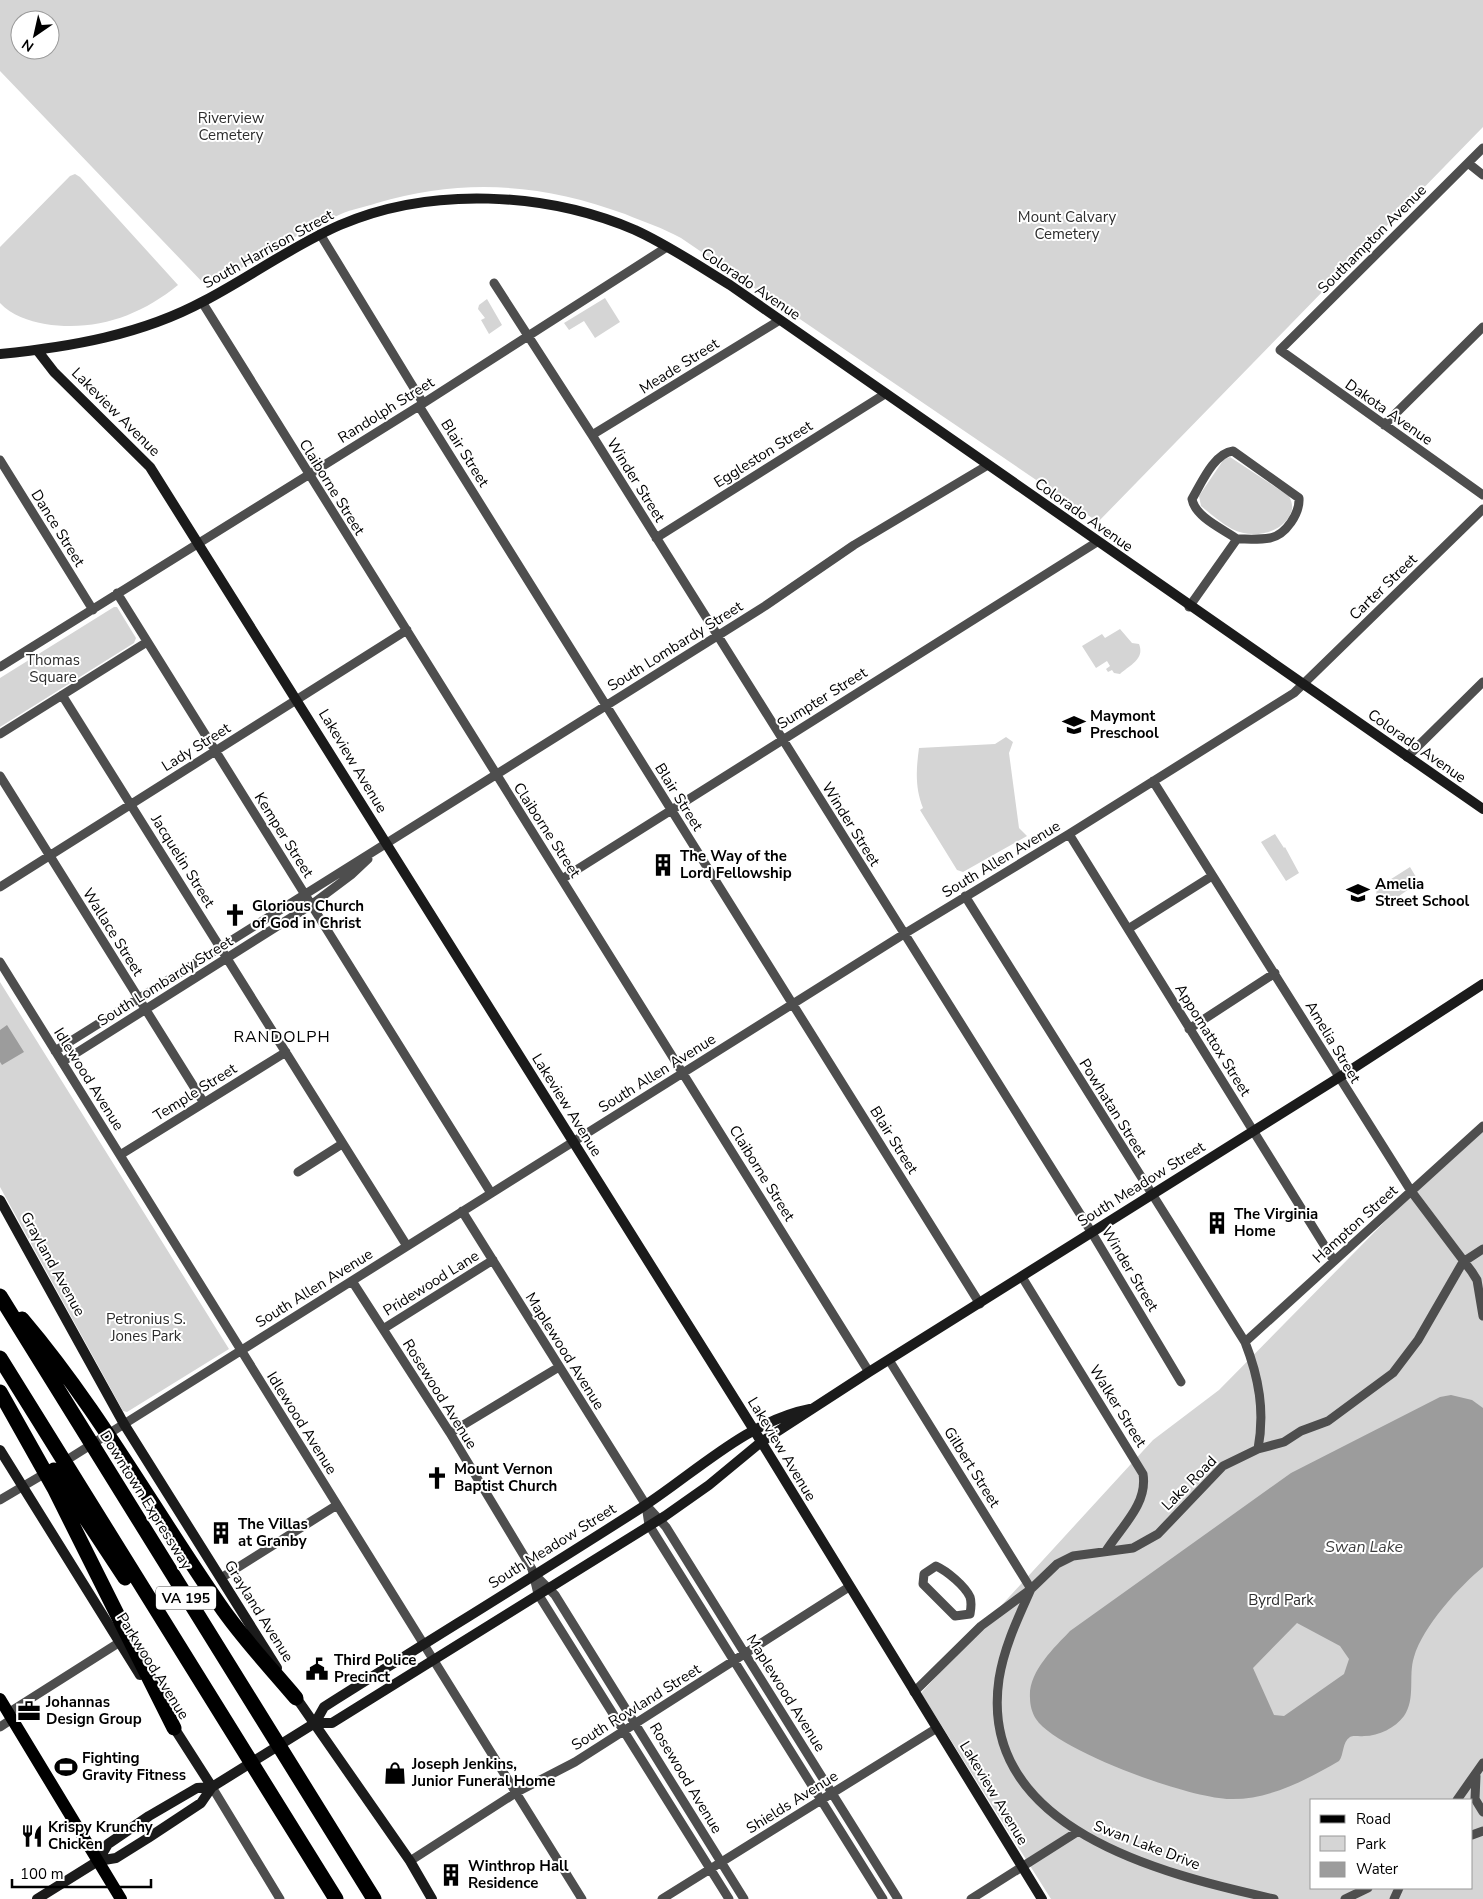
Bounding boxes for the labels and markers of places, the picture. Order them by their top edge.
place label: Maymont Preschool [1090,706,1159,743]
school or university icon: Maymont Preschool [1061,712,1087,738]
place label: The Way of the Lord Fellowship [680,846,792,883]
building icon: The Way of the Lord Fellowship [650,852,676,878]
place label: Amelia Street School [1375,874,1470,911]
school or university icon: Amelia Street School [1345,880,1371,906]
place label: Glorious Church of God in Christ [252,896,364,933]
church icon: Glorious Church of God in Christ [222,902,248,928]
place label: The Virginia Home [1234,1204,1318,1241]
building icon: The Virginia Home [1204,1210,1230,1236]
place label: Mount Vernon Baptist Church [454,1459,557,1496]
church icon: Mount Vernon Baptist Church [424,1465,450,1491]
place label: The Villas at Granby [238,1514,308,1551]
building icon: The Villas at Granby [208,1520,234,1546]
place label: Third Police Precinct [334,1650,416,1687]
public building icon: Third Police Precinct [304,1656,330,1682]
place label: Johannas Design Group [45,1692,142,1729]
office icon: Johannas Design Group [16,1698,42,1724]
place label: Fighting Gravity Fitness [82,1748,186,1785]
sports icon: Fighting Gravity Fitness [53,1754,79,1780]
place label: Joseph Jenkins, Junior Funeral Home [411,1754,555,1791]
shop icon: Joseph Jenkins, Junior Funeral Home [382,1760,408,1786]
place label: Krispy Krunchy Chicken [48,1817,153,1854]
restaurant icon: Krispy Krunchy Chicken [19,1823,45,1849]
place label: Winthrop Hall Residence [468,1856,569,1893]
building icon: Winthrop Hall Residence [438,1862,464,1888]

